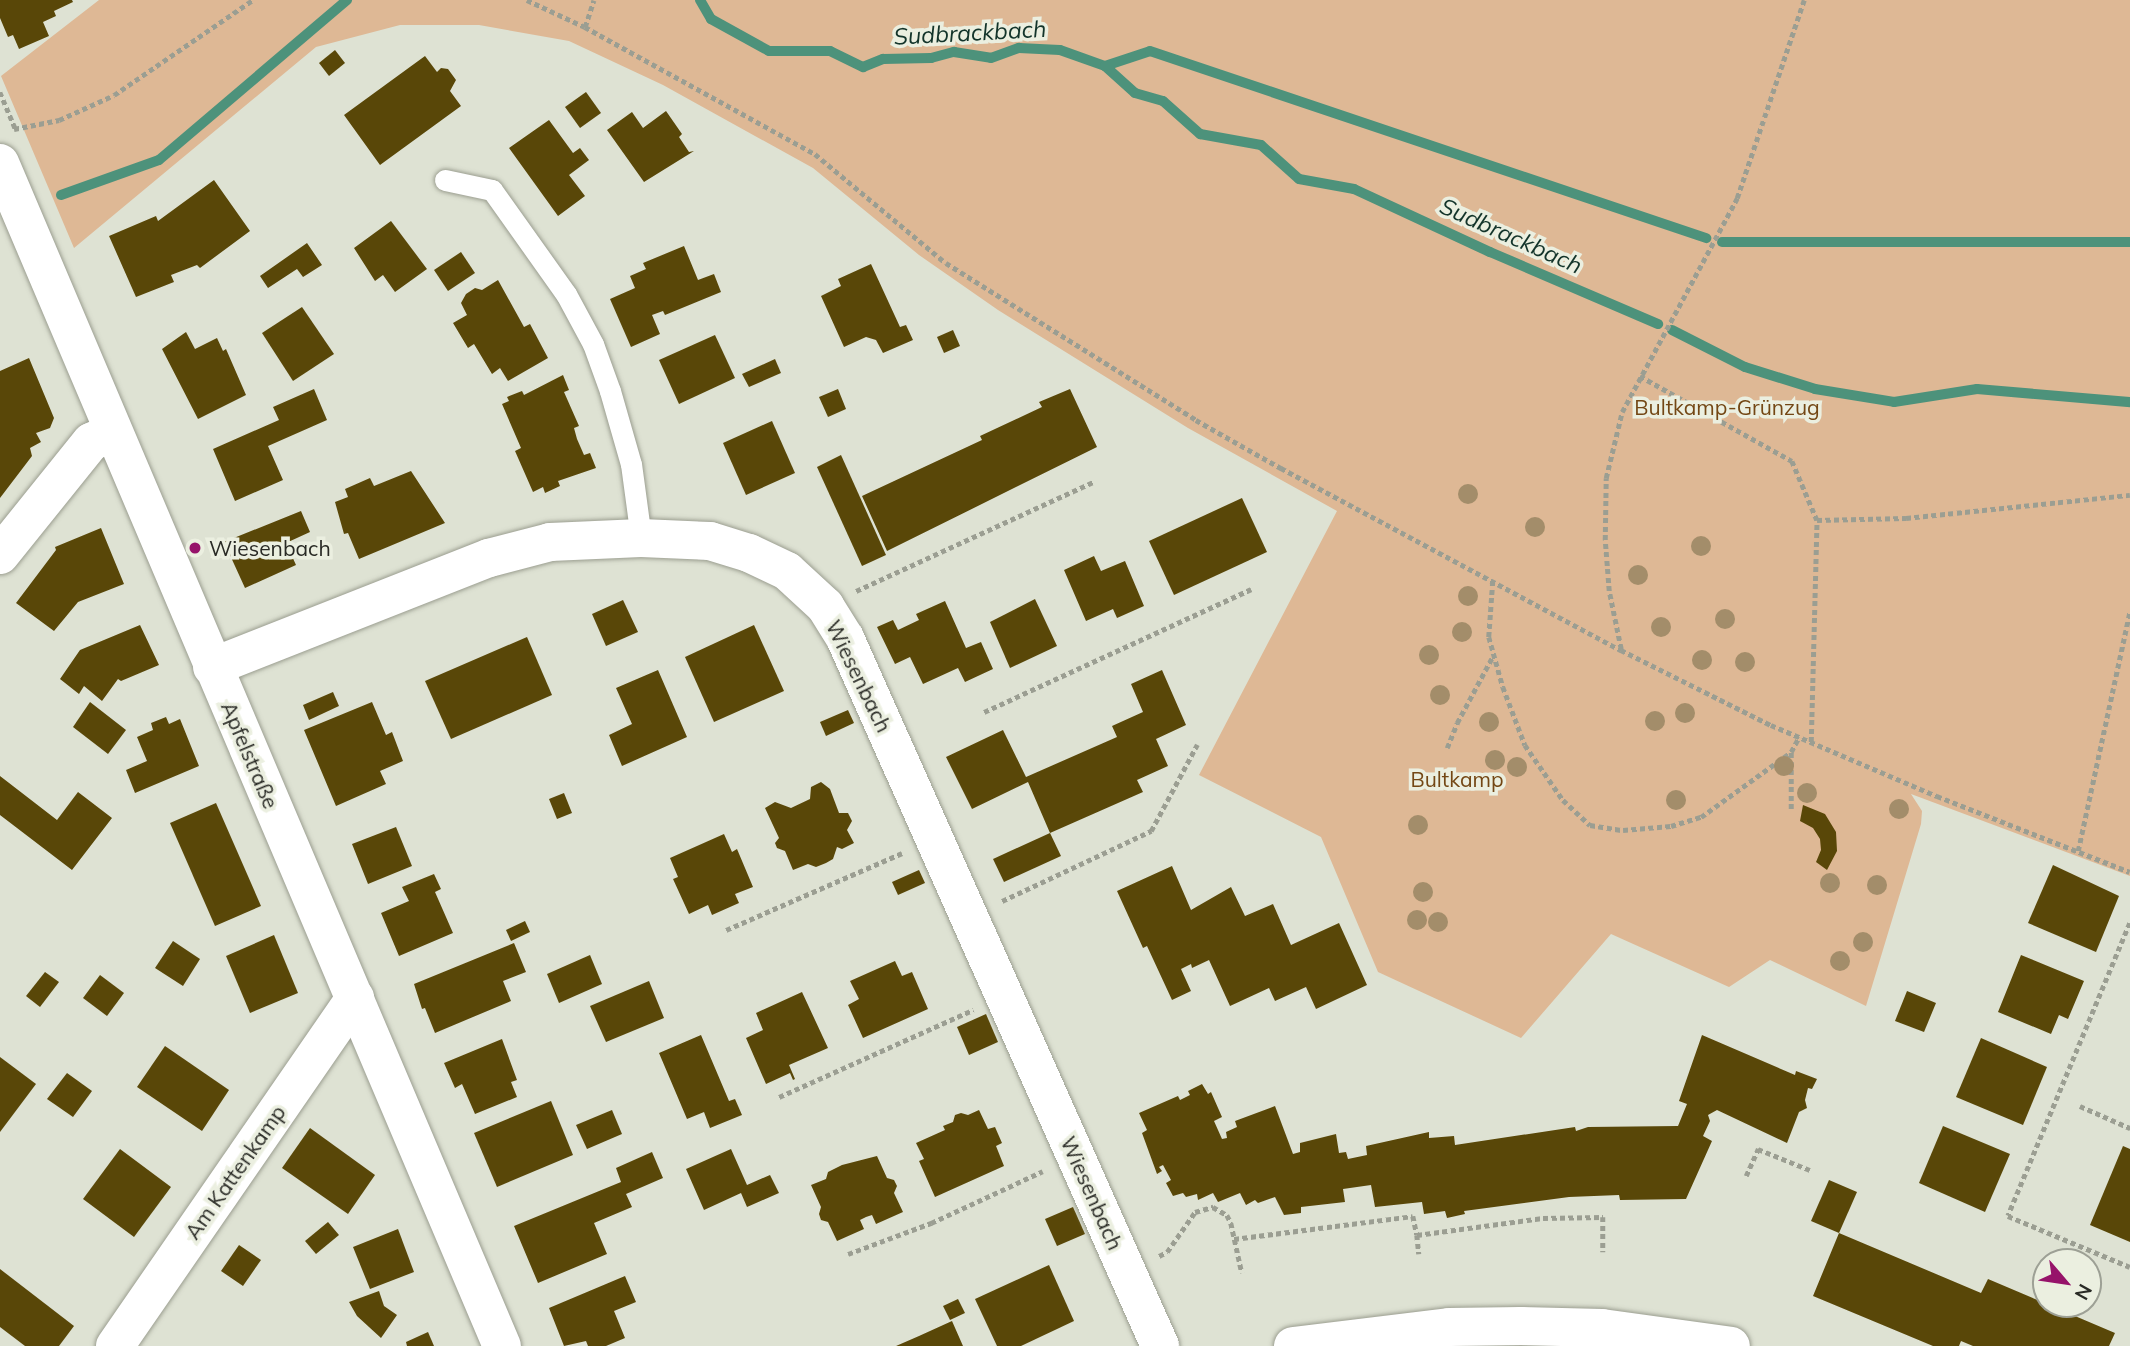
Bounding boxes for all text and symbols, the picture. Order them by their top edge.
water label: Sudbrackbach [893,15,1047,51]
water label: Sudbrackbach [1436,192,1586,280]
park label: Bultkamp-Grünzug [1634,394,1820,420]
place label: Wiesenbach [209,535,331,561]
marker: Wiesenbach [187,540,203,556]
street label: Wiesenbach [821,616,897,736]
street label: Apfelstraße [216,698,284,812]
park label: Bultkamp [1410,766,1504,792]
street label: Am Kattenkamp [179,1100,291,1244]
street label: Wiesenbach [1056,1132,1128,1254]
north arrow [2032,1248,2102,1318]
text: N [2070,1280,2098,1304]

